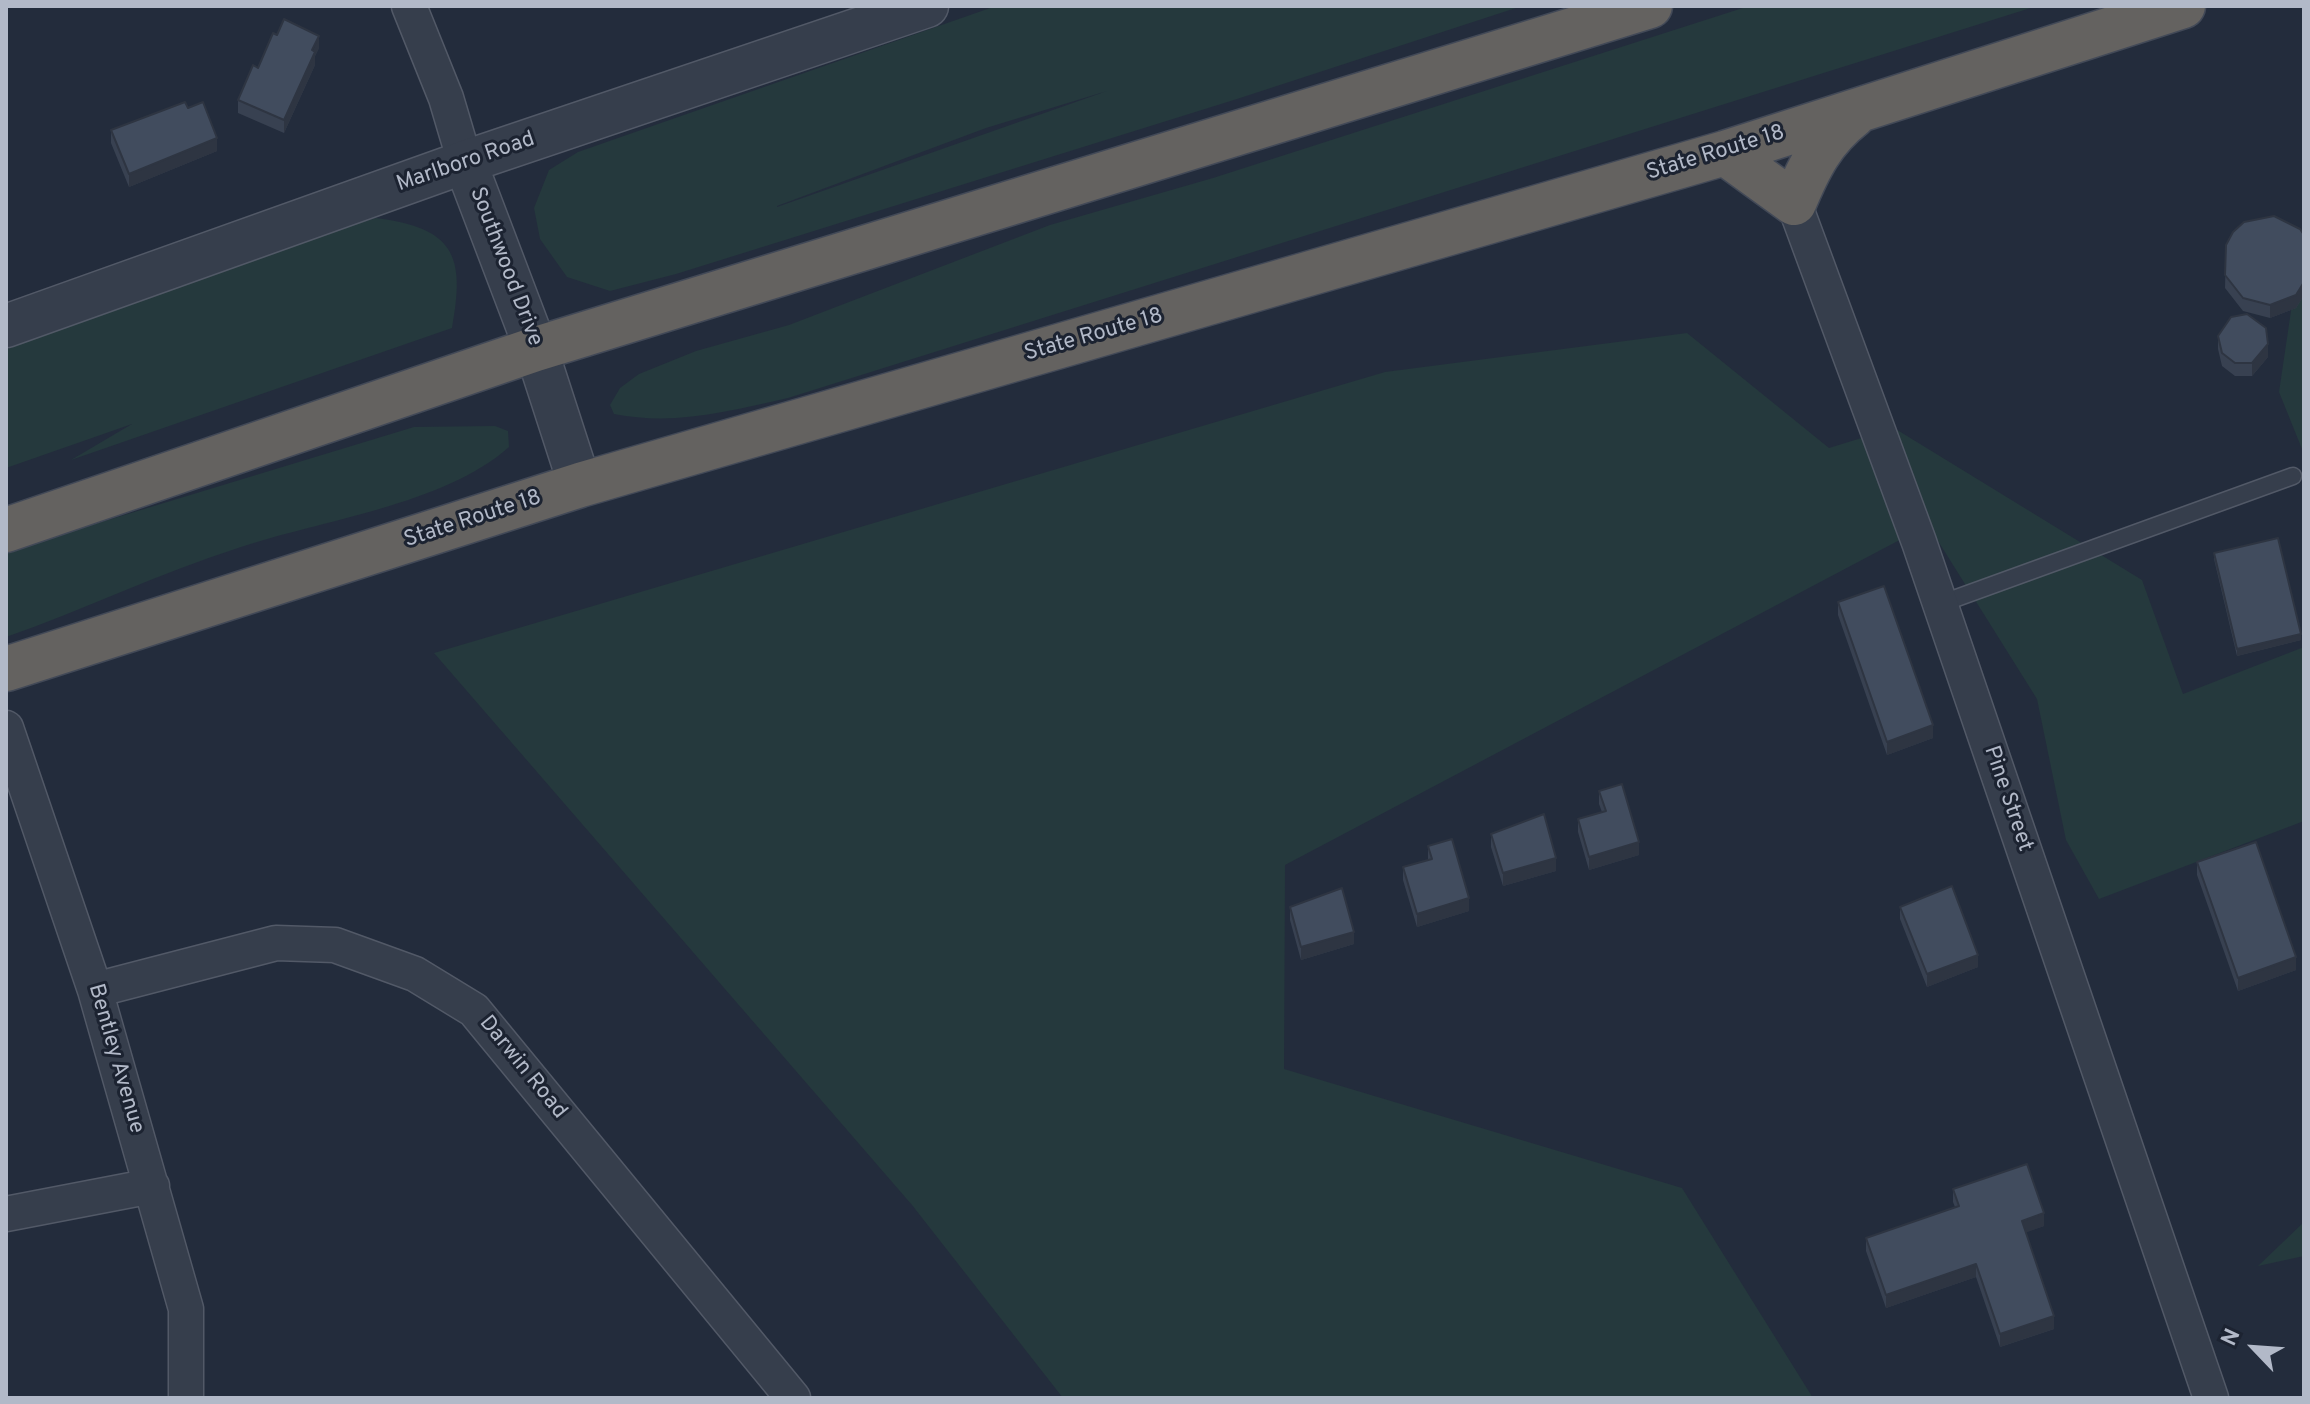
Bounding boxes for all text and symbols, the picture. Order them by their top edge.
street label: State Route 18 [1644,120,1788,188]
street label: Marlboro Road [393,127,539,199]
street label: Southwood Drive [463,184,547,350]
street label: State Route 18 [1022,304,1166,368]
street label: State Route 18 [401,485,545,555]
street label: Pine Street [1977,743,2037,855]
street label: Bentley Avenue [81,981,149,1137]
street label: Darwin Road [472,1011,572,1125]
north arrow [2214,1308,2294,1388]
text: N [2216,1325,2247,1351]

